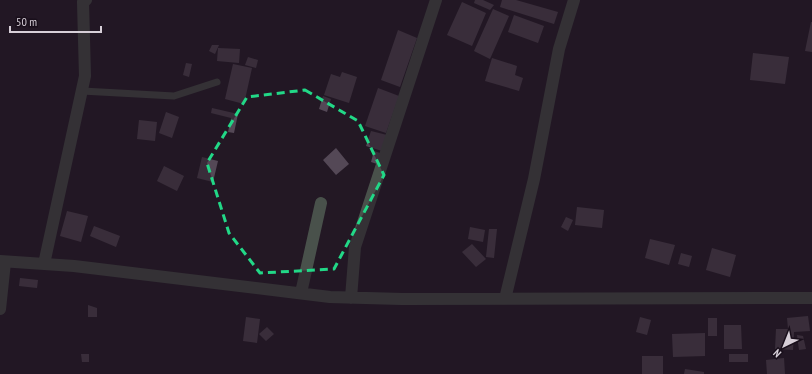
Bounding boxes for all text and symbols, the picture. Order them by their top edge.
scale bar [10,8,101,34]
text: 50 m [16,14,37,29]
north arrow [764,326,804,366]
text: N [770,346,784,360]

